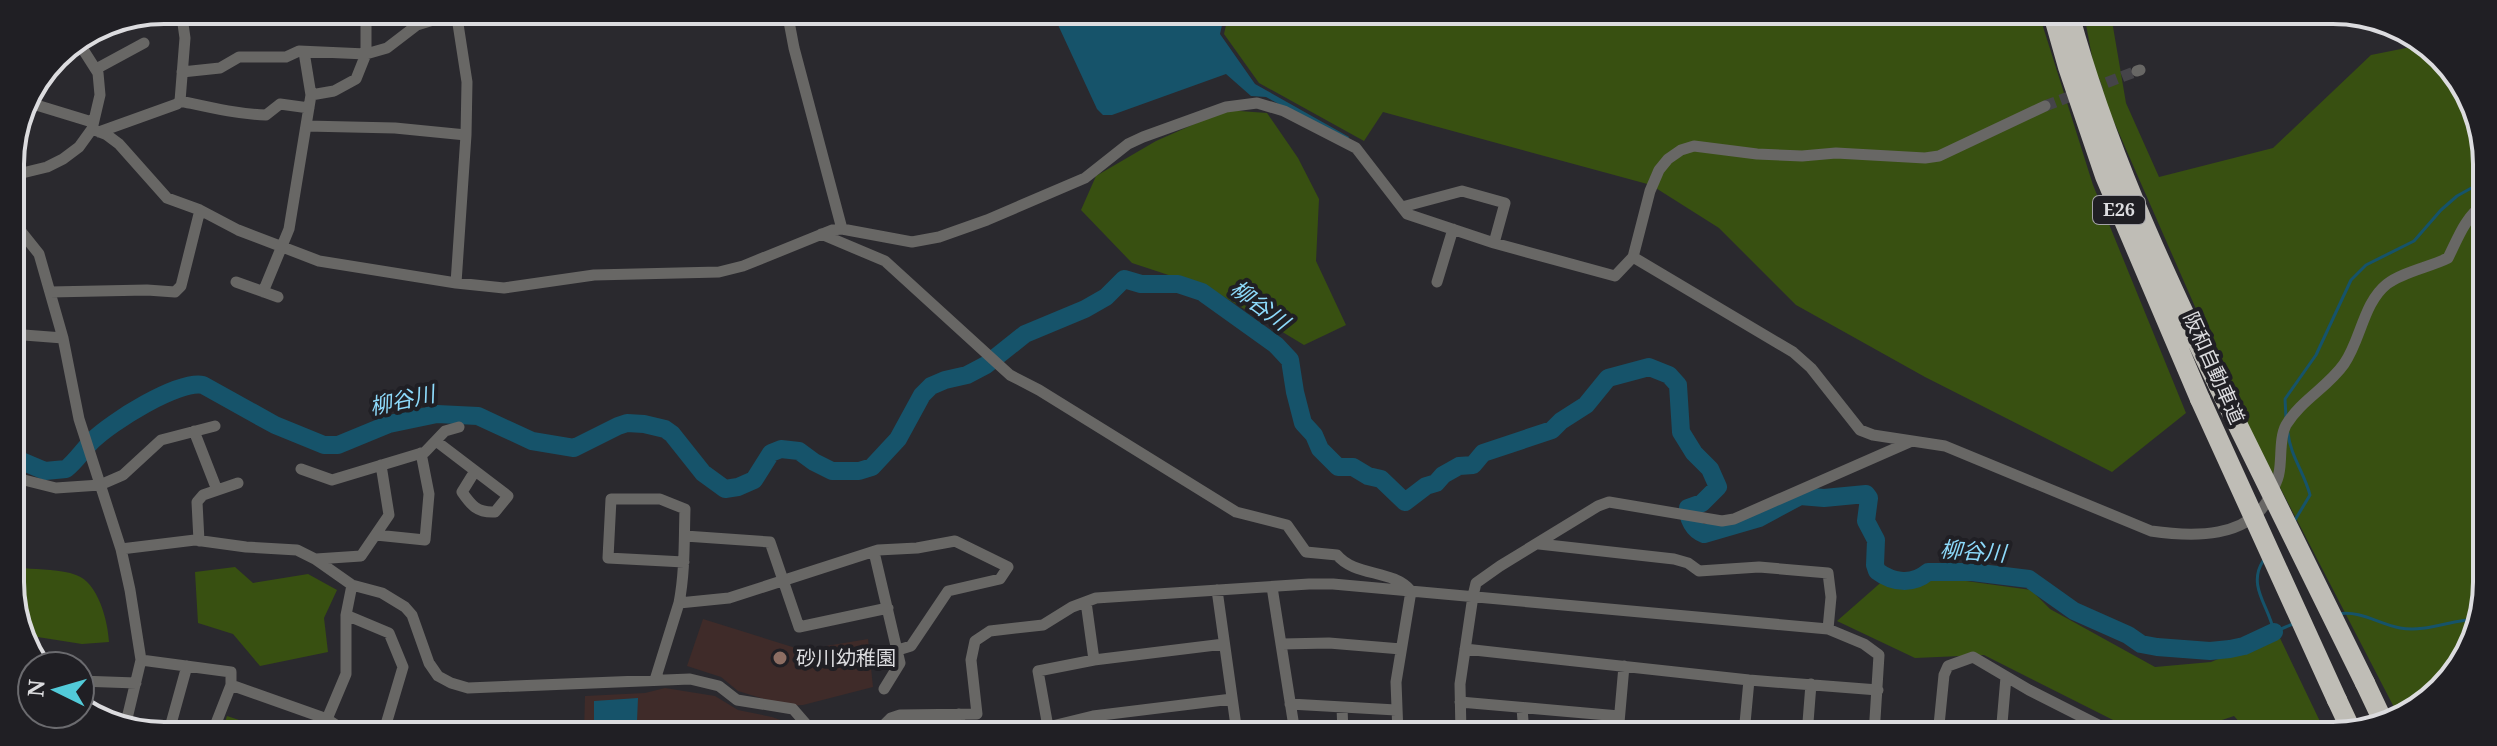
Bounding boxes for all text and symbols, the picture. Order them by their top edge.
road number: E26 [2093,196,2145,224]
water label: 柳谷川 [1225,272,1298,337]
street label: 阪和自動車道 [2178,307,2251,428]
water label: 柳谷川 [366,377,439,421]
water label: 柳谷川 [1939,533,2009,567]
place label: 砂川幼稚園 [796,644,896,671]
marker: 砂川幼稚園 [771,649,789,667]
north arrow [16,650,96,730]
text: N [19,678,51,698]

